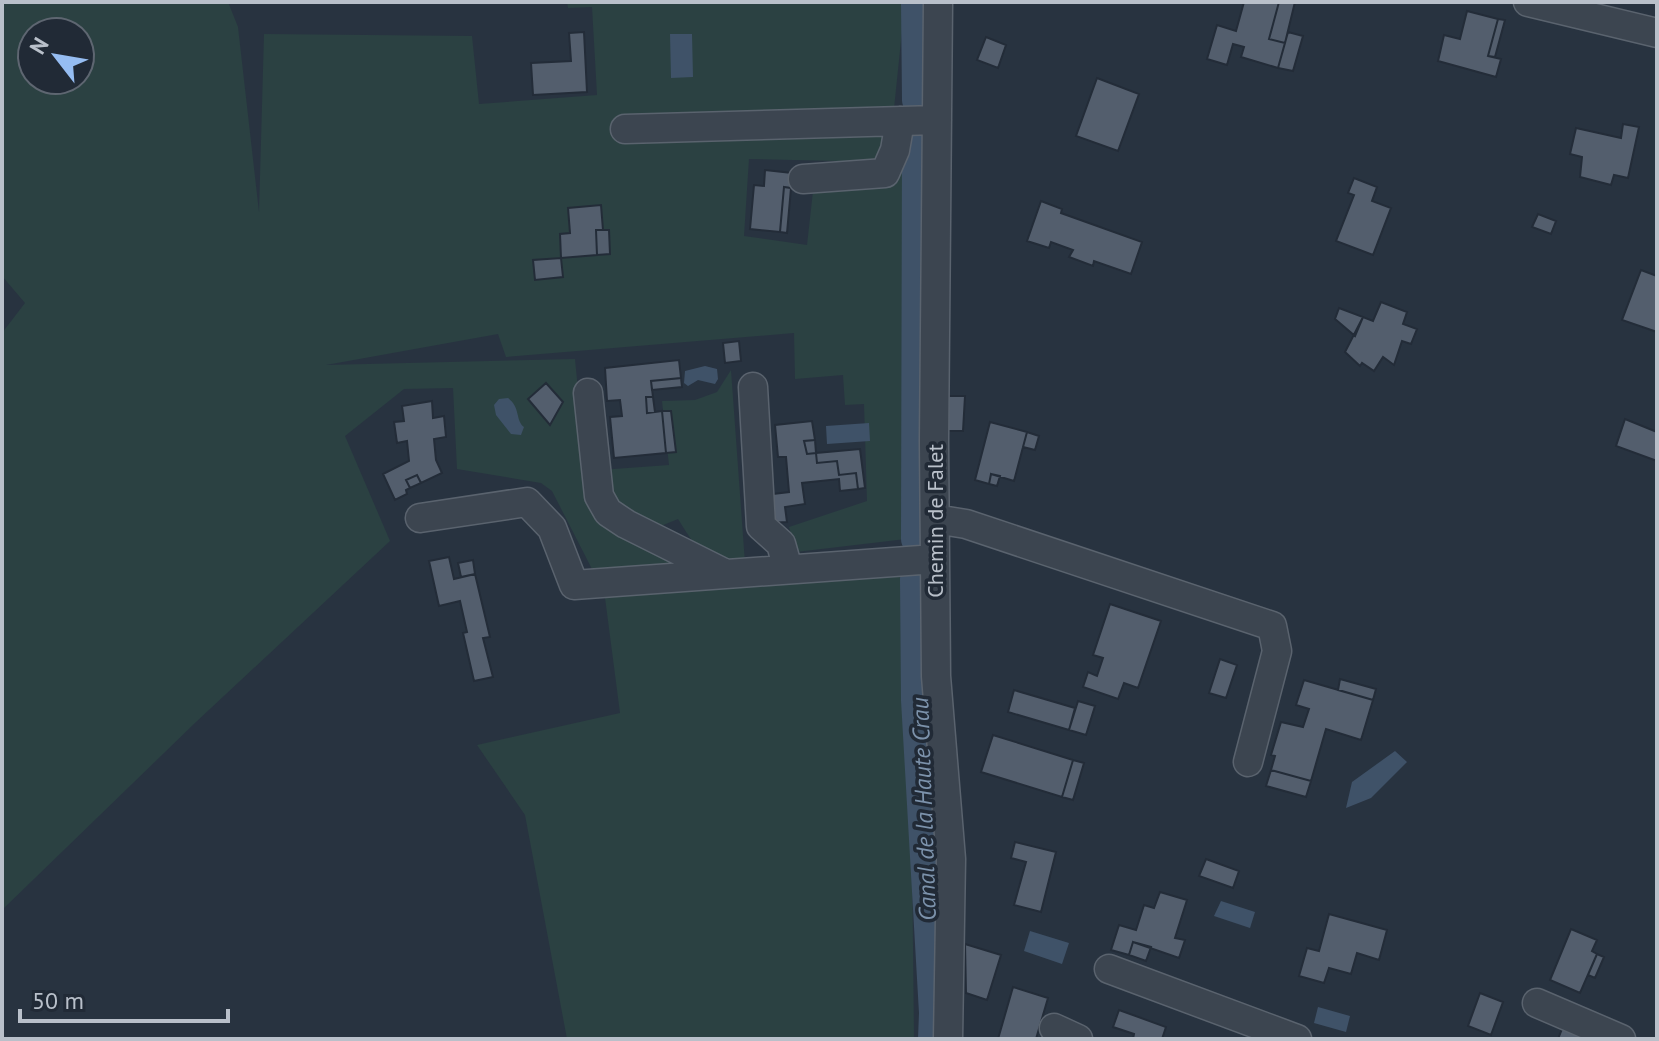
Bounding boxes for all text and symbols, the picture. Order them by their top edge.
north arrow [16,16,96,96]
text: N [23,32,55,59]
street label: Chemin de Falet [921,444,949,598]
water label: Canal de la Haute Crau [904,697,943,921]
scale bar [20,973,228,1023]
text: 50 m [32,985,84,1016]

